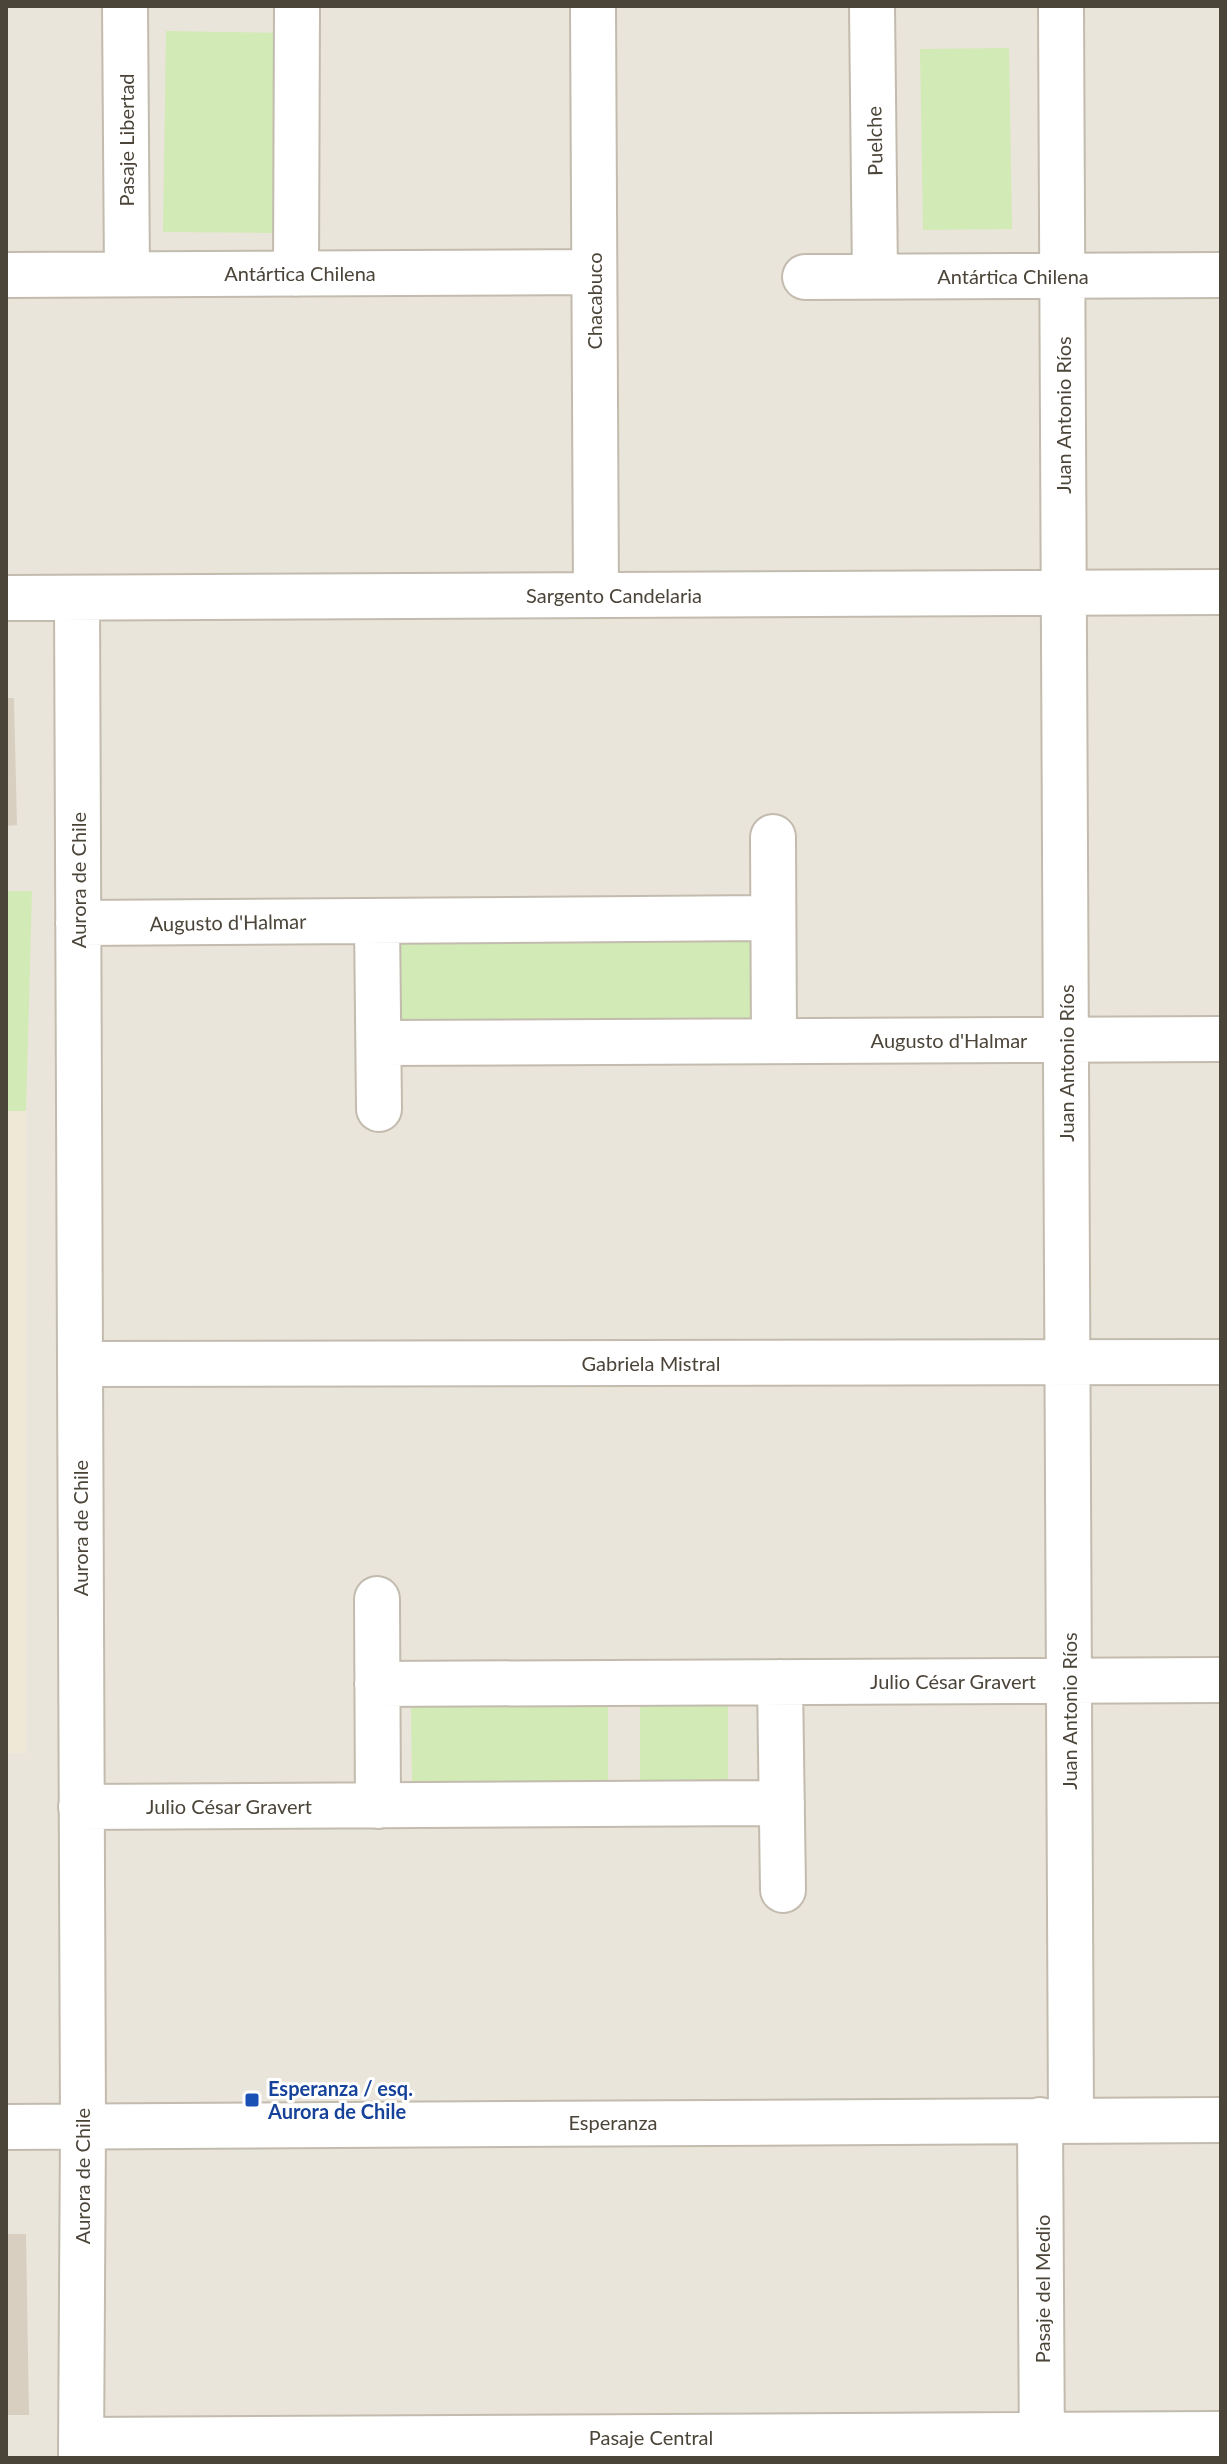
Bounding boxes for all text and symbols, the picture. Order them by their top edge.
street label: Pasaje Libertad [114,73,138,207]
street label: Puelche [861,106,887,176]
street label: Chacabuco [582,252,606,350]
street label: Antártica Chilena [224,261,376,285]
street label: Antártica Chilena [937,264,1089,288]
street label: Juan Antonio Ríos [1051,336,1075,494]
street label: Sargento Candelaria [526,583,702,607]
street label: Aurora de Chile [66,812,90,948]
street label: Augusto d'Halmar [149,909,307,935]
street label: Juan Antonio Ríos [1054,984,1078,1142]
street label: Augusto d'Halmar [871,1028,1028,1052]
street label: Gabriela Mistral [582,1351,720,1375]
street label: Aurora de Chile [68,1460,92,1596]
street label: Juan Antonio Ríos [1057,1632,1081,1790]
street label: Julio César Gravert [870,1669,1036,1693]
street label: Julio César Gravert [146,1794,312,1818]
place label: Esperanza / esq. Aurora de Chile [267,2076,413,2123]
marker: Esperanza / esq. Aurora de Chile [243,2091,261,2109]
street label: Aurora de Chile [70,2108,94,2244]
street label: Esperanza [568,2110,658,2134]
street label: Pasaje del Medio [1030,2215,1054,2363]
street label: Pasaje Central [589,2425,713,2449]

